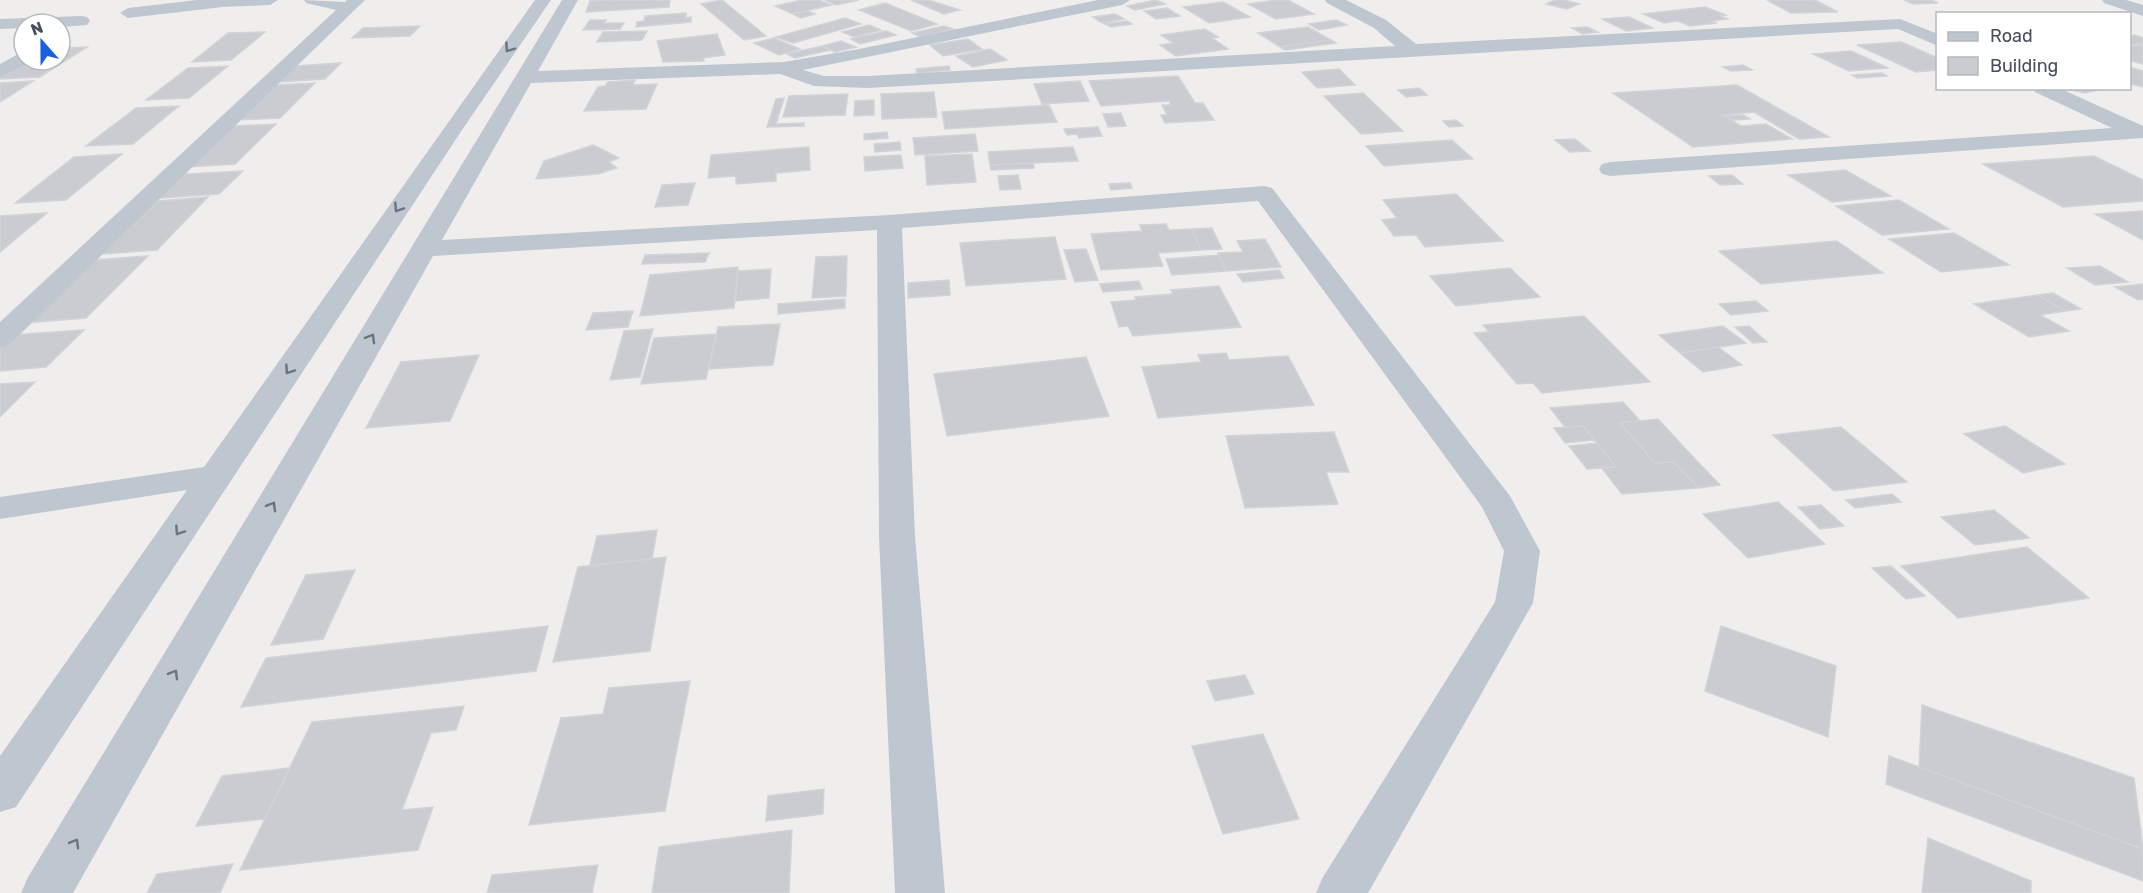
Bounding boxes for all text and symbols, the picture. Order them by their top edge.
north arrow [12,12,72,72]
legend [1936,12,2131,90]
text: N [28,18,46,39]
text: Road [1990,25,2033,47]
one-way arrow [505,41,516,52]
text: Building [1990,55,2058,77]
one-way arrow [394,202,405,213]
one-way arrow [364,334,375,344]
one-way arrow [285,363,296,374]
one-way arrow [265,502,277,512]
one-way arrow [175,524,186,535]
one-way arrow [167,670,178,680]
one-way arrow [68,838,80,849]

